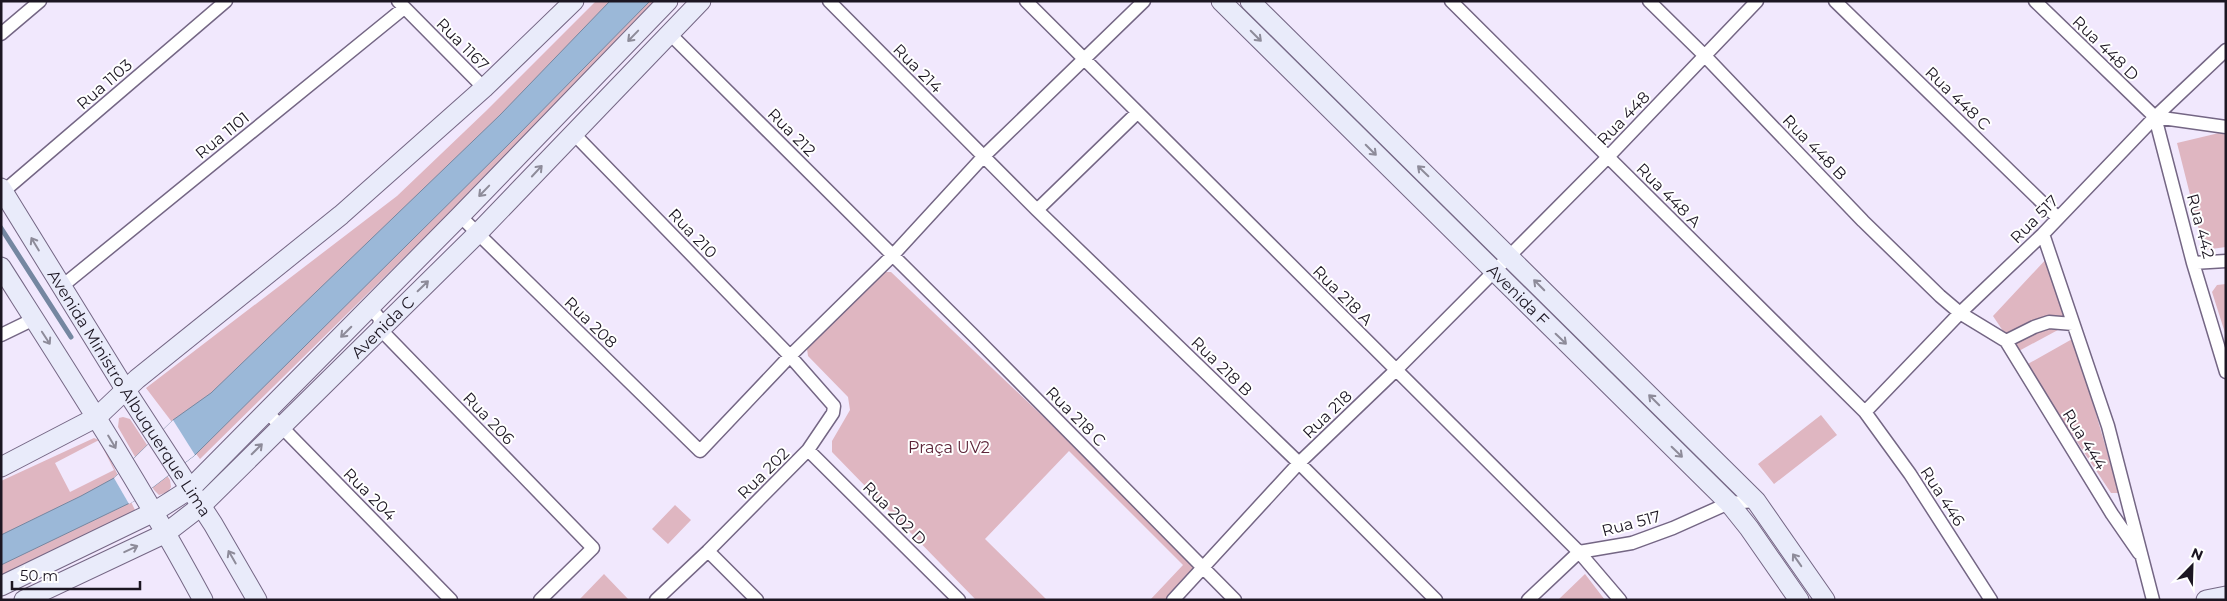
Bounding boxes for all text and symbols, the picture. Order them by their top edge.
street label: Rua 448 D [2069,12,2143,85]
street label: Rua 1167 [432,14,493,75]
one-way arrow [1249,29,1261,41]
one-way arrow [627,30,640,42]
street label: Rua 214 [889,40,946,97]
street label: Rua 1103 [73,55,136,114]
street label: Rua 448 C [1921,63,1994,134]
street label: Rua 448 [1593,87,1654,149]
street label: Rua 212 [764,104,820,160]
street label: Rua 1101 [192,108,253,163]
street label: Rua 448 B [1779,111,1851,184]
one-way arrow [1365,144,1377,156]
street label: Rua 448 A [1633,159,1705,232]
one-way arrow [531,164,543,177]
one-way arrow [1417,165,1430,177]
one-way arrow [478,184,490,197]
street label: Rua 517 [2006,191,2062,247]
street label: Rua 442 [2183,192,2218,261]
street label: Rua 210 [664,205,721,262]
one-way arrow [29,237,39,251]
street label: Avenida F [1483,261,1553,330]
street label: Rua 218 A [1309,262,1377,330]
street label: Avenida Ministro Albuquerque Lima [44,266,215,520]
one-way arrow [1533,279,1545,292]
one-way arrow [416,280,429,292]
street label: Avenida C [348,293,418,362]
street label: Rua 208 [560,293,621,352]
one-way arrow [340,325,352,337]
one-way arrow [41,331,51,345]
one-way arrow [1555,332,1567,345]
street label: Rua 218 B [1187,333,1256,400]
street label: Rua 218 C [1042,383,1109,450]
street label: Rua 218 [1299,386,1356,442]
street label: Rua 206 [459,388,518,449]
one-way arrow [1648,394,1661,406]
street label: Rua 444 [2059,406,2111,473]
one-way arrow [107,434,117,448]
park label: Praça UV2 [908,438,990,457]
one-way arrow [251,444,263,456]
street label: Rua 202 [734,444,793,503]
one-way arrow [1671,446,1683,458]
street label: Rua 446 [1916,463,1969,530]
street label: Rua 204 [340,464,400,525]
street label: Rua 202 D [859,478,930,549]
street label: Rua 517 [1600,507,1663,540]
north arrow [2167,541,2217,591]
one-way arrow [123,543,138,553]
text: N [2188,544,2206,565]
one-way arrow [227,551,237,565]
one-way arrow [1792,553,1802,567]
scale bar [12,558,140,590]
text: 50 m [20,566,58,585]

